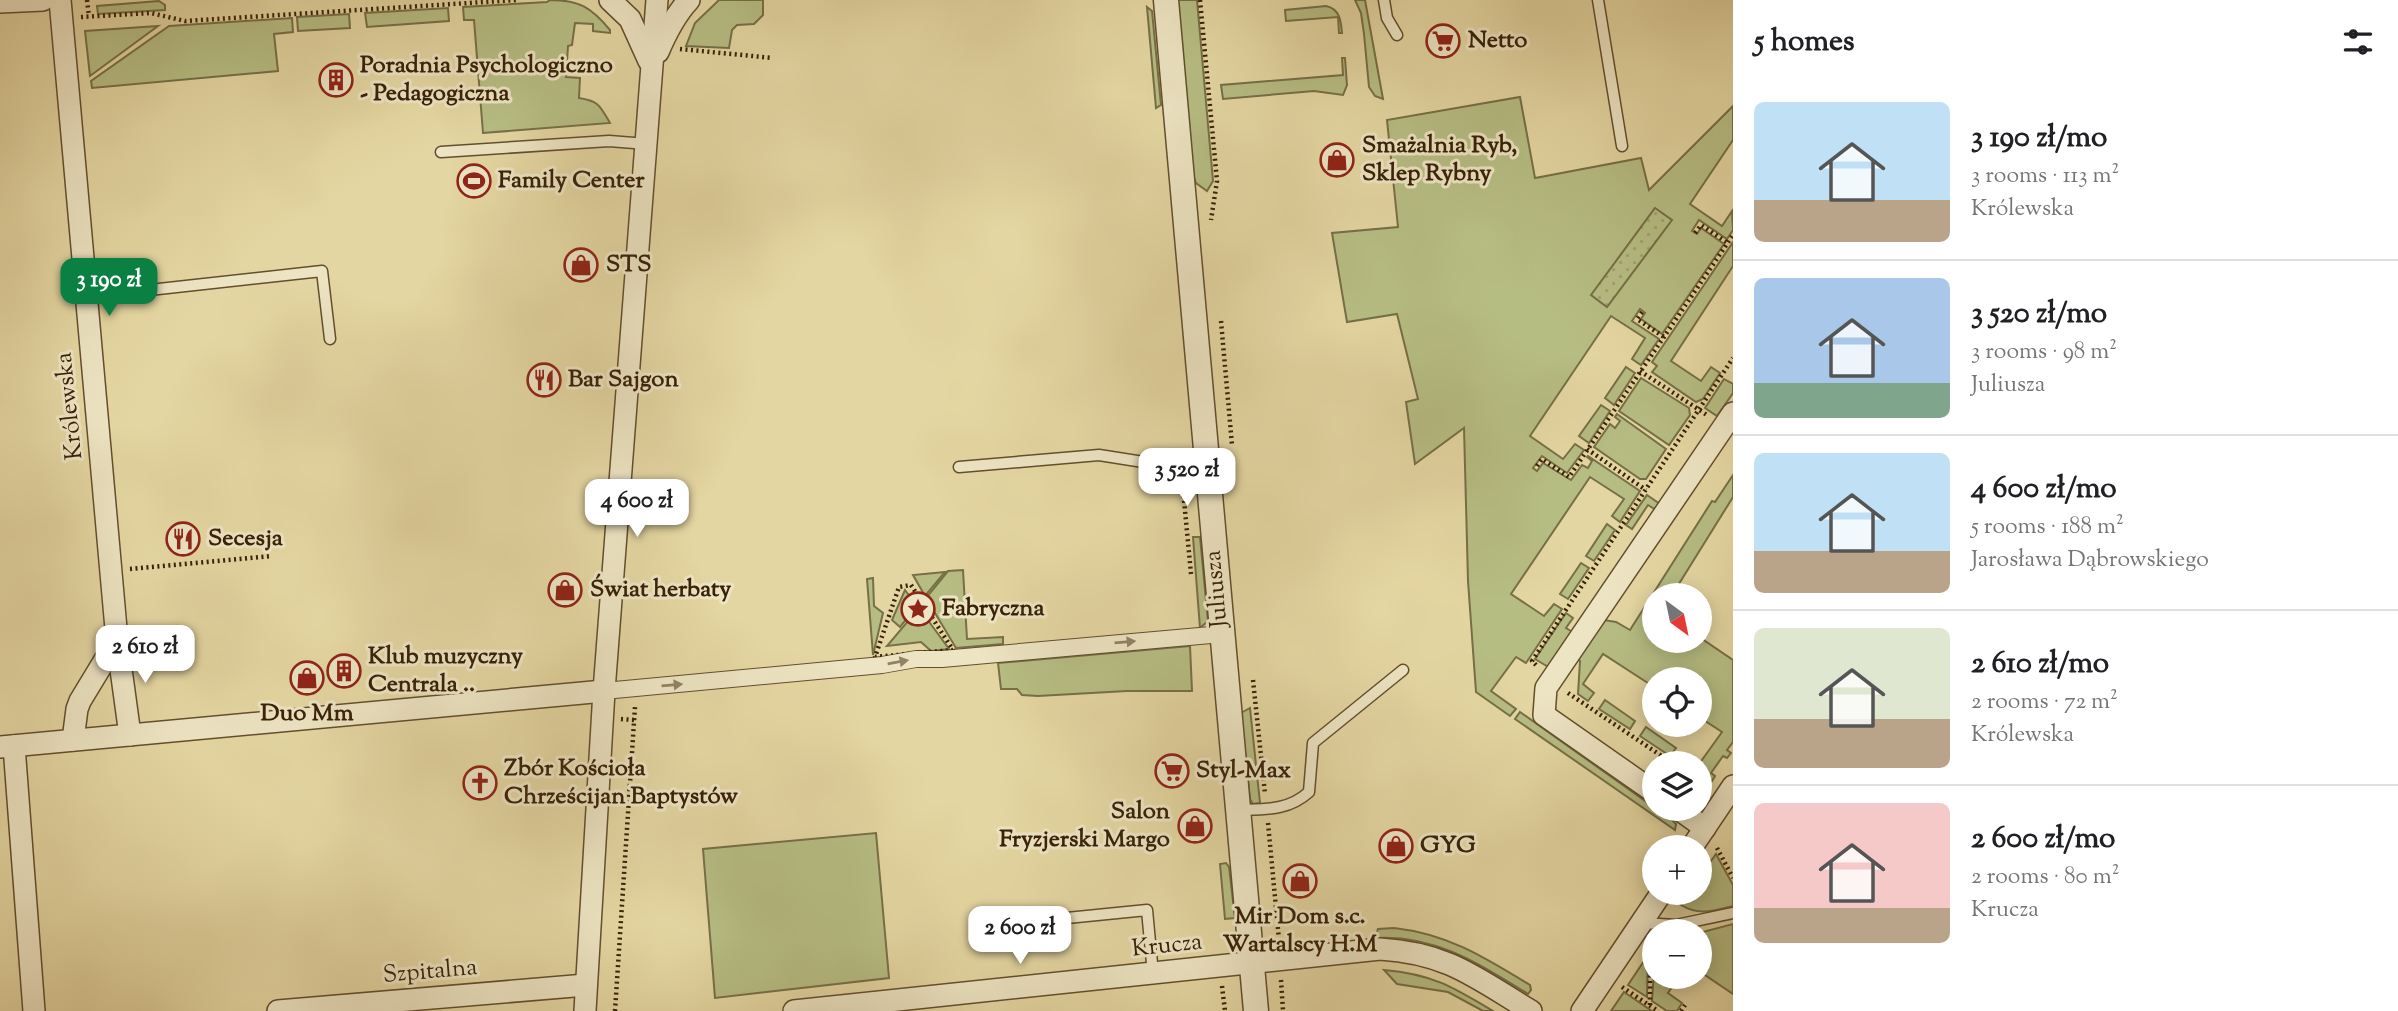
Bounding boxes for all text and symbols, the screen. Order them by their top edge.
text: 5 homes [1754,21,1855,64]
supermarket icon: Netto [1424,22,1462,60]
icon: filters [2339,23,2377,61]
place label: Netto [1468,24,1527,58]
place label: Poradnia Psychologiczno - Pedagogiczna [360,49,613,111]
building icon: Poradnia Psychologiczno - Pedagogiczna [317,61,355,99]
text: 3 190 zł/mo [1971,117,2107,160]
place label: Smażalnia Ryb, Sklep Rybny [1362,129,1517,191]
icon: home [1810,130,1894,214]
shop icon: Smażalnia Ryb, Sklep Rybny [1318,141,1356,179]
text: 3 rooms · 113 m² [1971,160,2119,193]
sports icon: Family Center [455,162,493,200]
place label: Family Center [498,164,645,198]
text: Królewska [1971,193,2074,226]
shop icon: STS [562,246,600,284]
place label: STS [606,248,651,282]
pin: 3 190 zł [37,258,181,318]
text: 3 190 zł [76,264,142,297]
text: 3 520 zł/mo [1971,293,2107,336]
icon: home [1810,306,1894,390]
text: 3 rooms · 98 m² [1971,336,2117,369]
street label: Królewska [47,351,93,461]
restaurant icon: Bar Sajgon [525,361,563,399]
place label: Bar Sajgon [568,363,679,397]
text: Juliusza [1971,369,2045,402]
pin: 3 520 zł [1115,448,1259,508]
text: 3 520 zł [1155,454,1220,487]
text: 4 600 zł/mo [1971,468,2117,511]
pin: 4 600 zł [565,480,709,539]
icon: home [1810,481,1894,565]
text: 4 600 zł [601,485,673,518]
text: 5 rooms · 188 m² [1971,511,2124,544]
restaurant icon: Secesja [164,520,202,558]
place label: Secesja [208,522,284,556]
text: Jarosława Dąbrowskiego [1971,544,2209,577]
street label: Juliusza [1197,549,1237,631]
shop icon: Świat herbaty [546,571,584,609]
place label: Świat herbaty [590,573,731,607]
north arrow [1642,583,1712,653]
map controls [1642,583,1712,989]
place icon: Fabryczna [899,590,937,628]
place label: Fabryczna [942,592,1045,626]
pin: 2 610 zł [73,626,217,685]
text: 2 610 zł [112,631,178,664]
one-way arrow [1114,636,1136,647]
place label: Klub muzyczny Centrala .. [368,640,523,702]
text: 2 610 zł/mo [1971,643,2109,686]
building icon: Klub muzyczny Centrala .. [325,652,363,690]
one-way arrow [887,656,909,667]
icon: home [1810,656,1894,740]
shop icon: Duo Mm [288,659,326,697]
button: locate [1642,667,1712,737]
one-way arrow [661,679,683,690]
text: 2 rooms · 72 m² [1971,686,2118,719]
place label: Duo Mm [261,697,354,731]
text: Królewska [1971,719,2074,752]
button: layers [1642,751,1712,821]
place label: Zbór Kościoła Chrześcijan Baptystów [504,752,738,814]
supermarket icon: Styl-Max [1153,752,1191,790]
place label: Styl-Max [1196,754,1291,788]
church icon: Zbór Kościoła Chrześcijan Baptystów [461,764,499,802]
place label: Salon Fryzjerski Margo [999,795,1171,857]
shop icon: Salon Fryzjerski Margo [1176,807,1214,845]
text: 2 600 zł/mo [1971,818,2116,861]
shop icon: GYG [1377,827,1415,865]
place label: GYG [1420,829,1476,863]
icon: home [1810,831,1894,915]
button: + [1642,835,1712,905]
text: 2 rooms · 80 m² [1971,861,2119,894]
shop icon: Mir Dom s.c. Wartalscy H.M [1281,862,1319,900]
text: Krucza [1971,894,2039,927]
place label: Mir Dom s.c. Wartalscy H.M [1223,900,1378,962]
pin: 2 600 zł [948,906,1092,966]
text: 2 600 zł [984,912,1056,945]
button: − [1642,919,1712,989]
street label: Krucza [1130,925,1204,967]
street label: Szpitalna [381,951,479,993]

